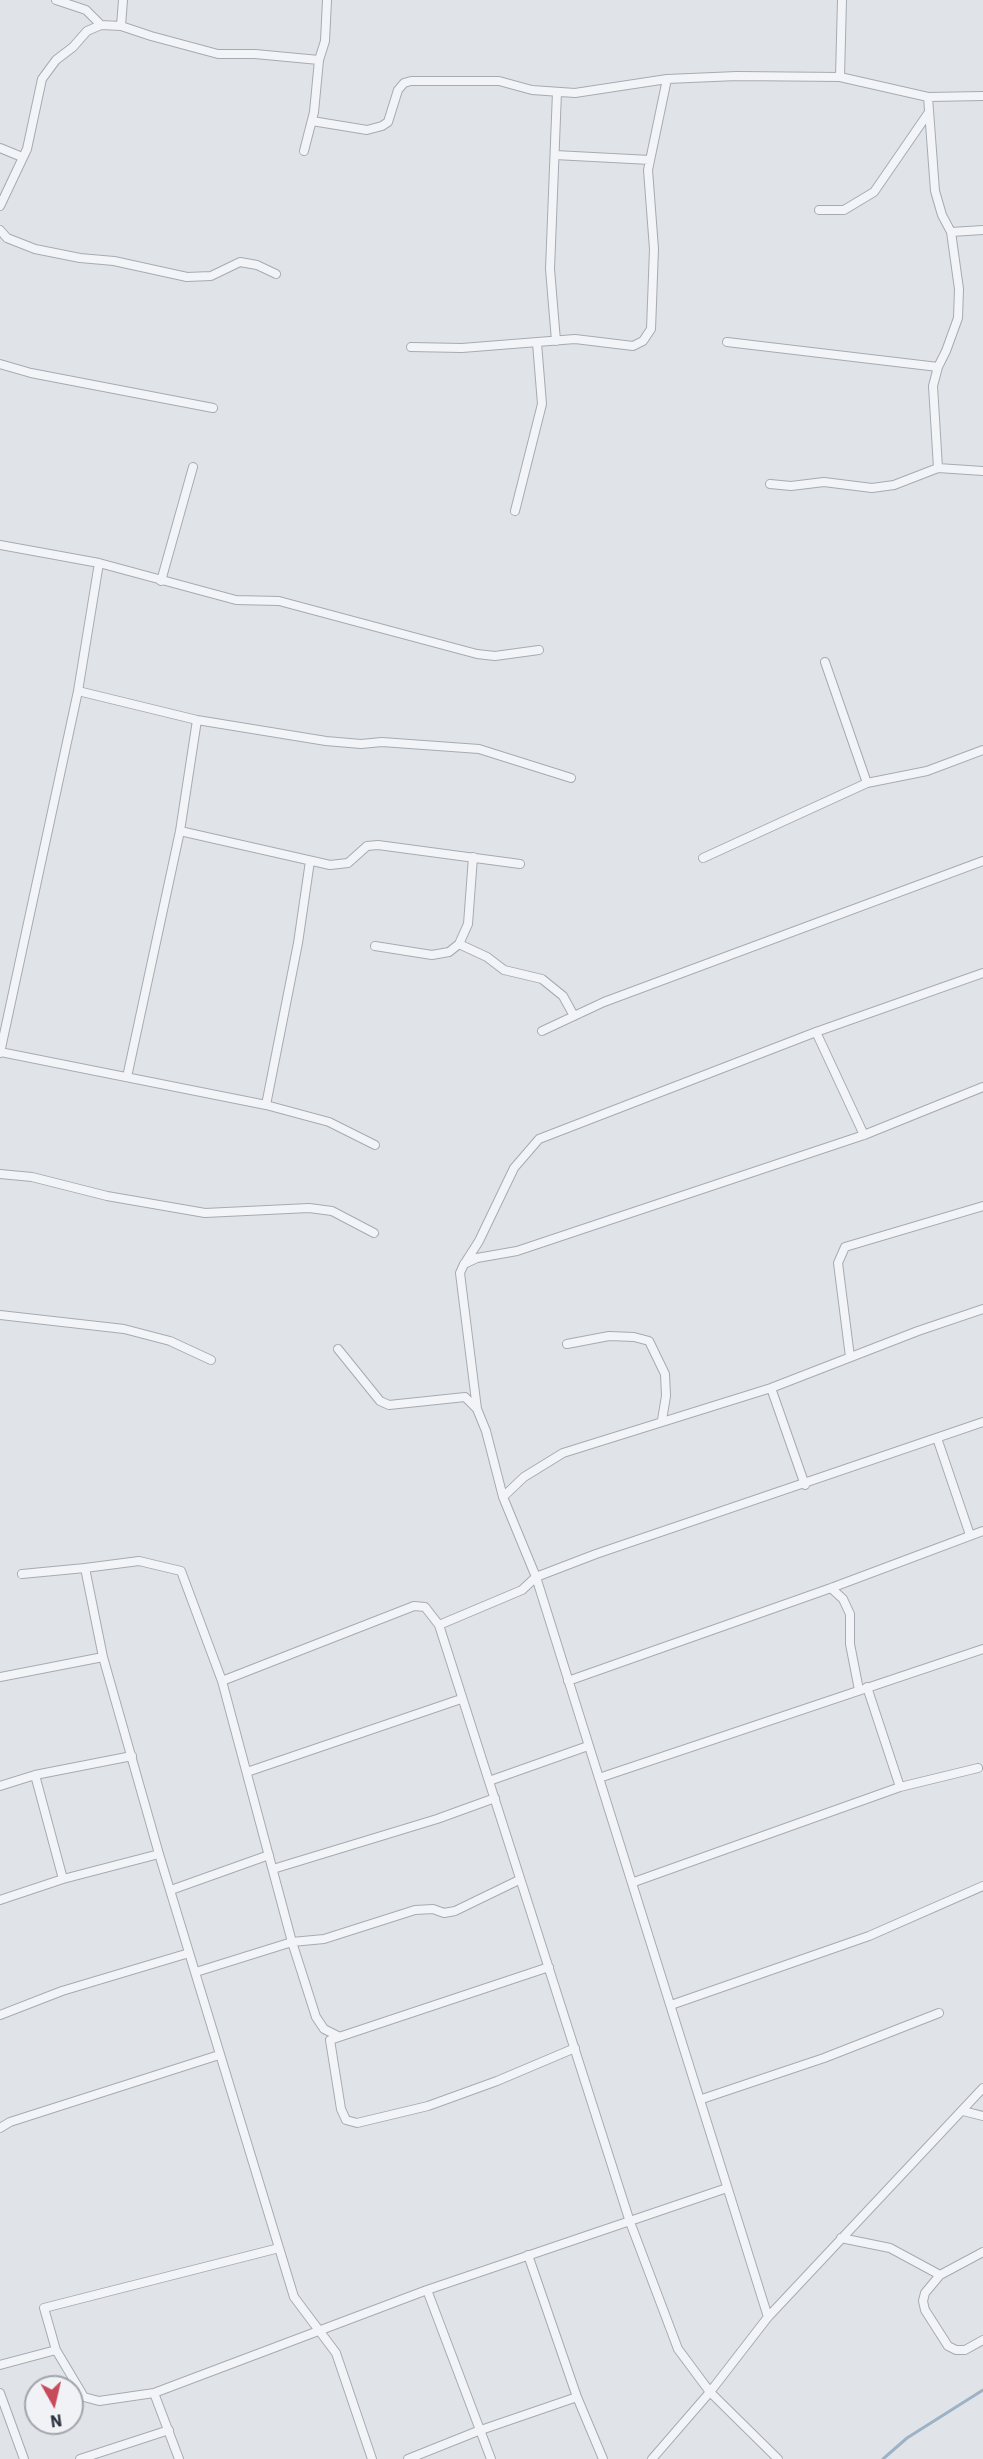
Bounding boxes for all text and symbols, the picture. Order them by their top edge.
north arrow [24,2375,84,2435]
text: N [49,2410,63,2432]

